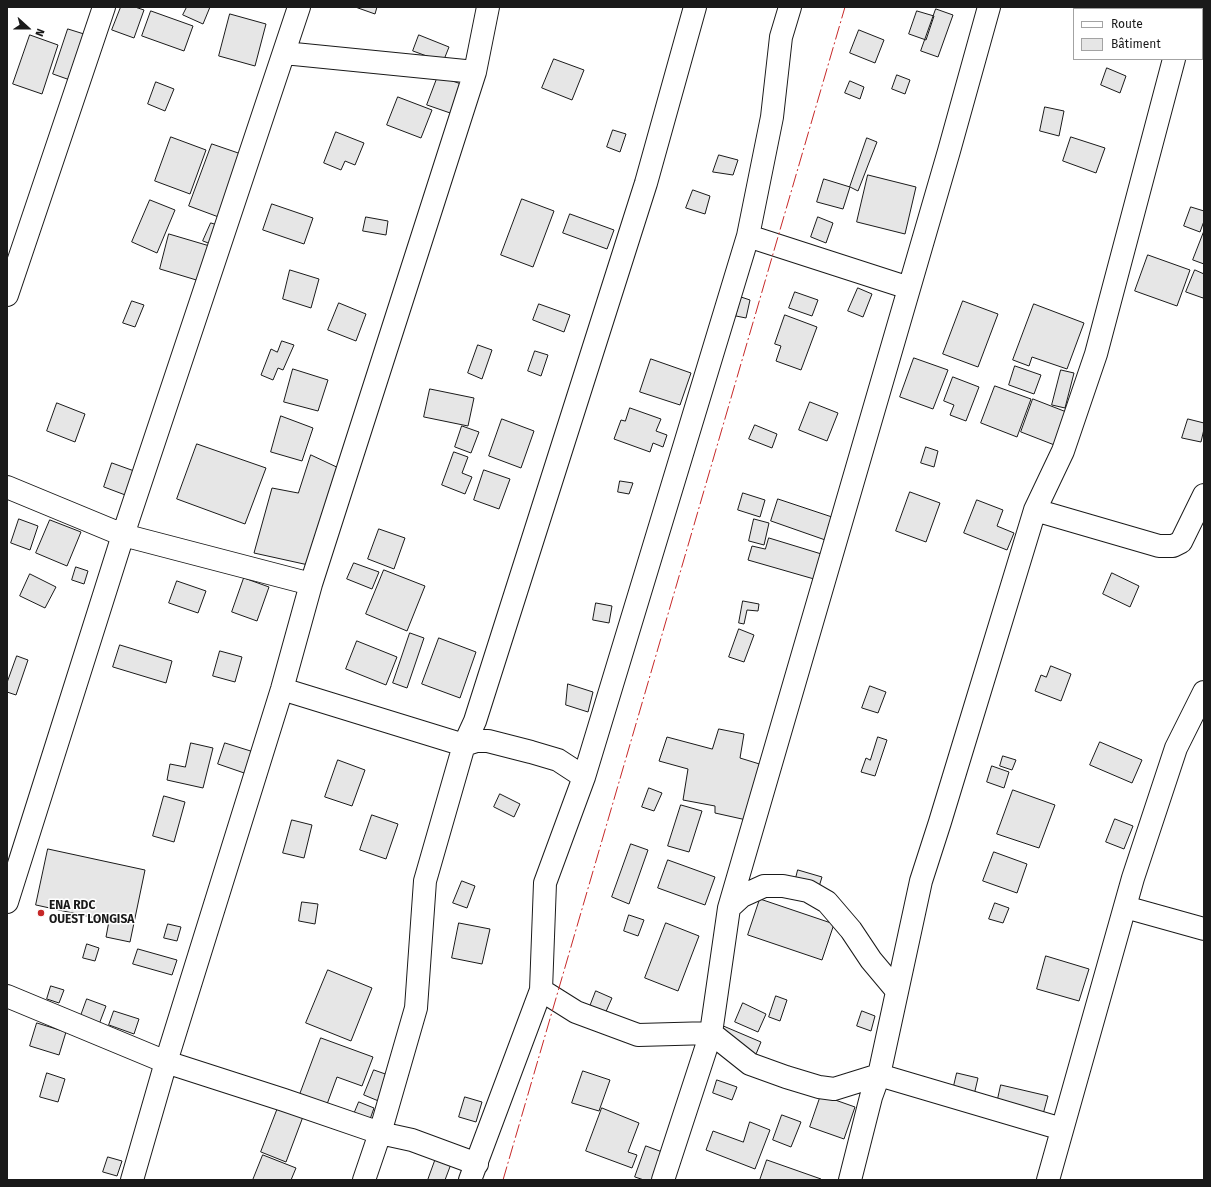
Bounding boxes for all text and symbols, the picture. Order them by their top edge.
north arrow [8,8,48,48]
legend [1073,8,1203,60]
text: Route [1111,17,1143,31]
text: N [32,27,47,38]
text: Bâtiment [1111,37,1161,51]
place label: ENA RDC OUEST LONGISA [49,899,134,927]
marker: ENA RDC OUEST LONGISA [36,908,46,918]

